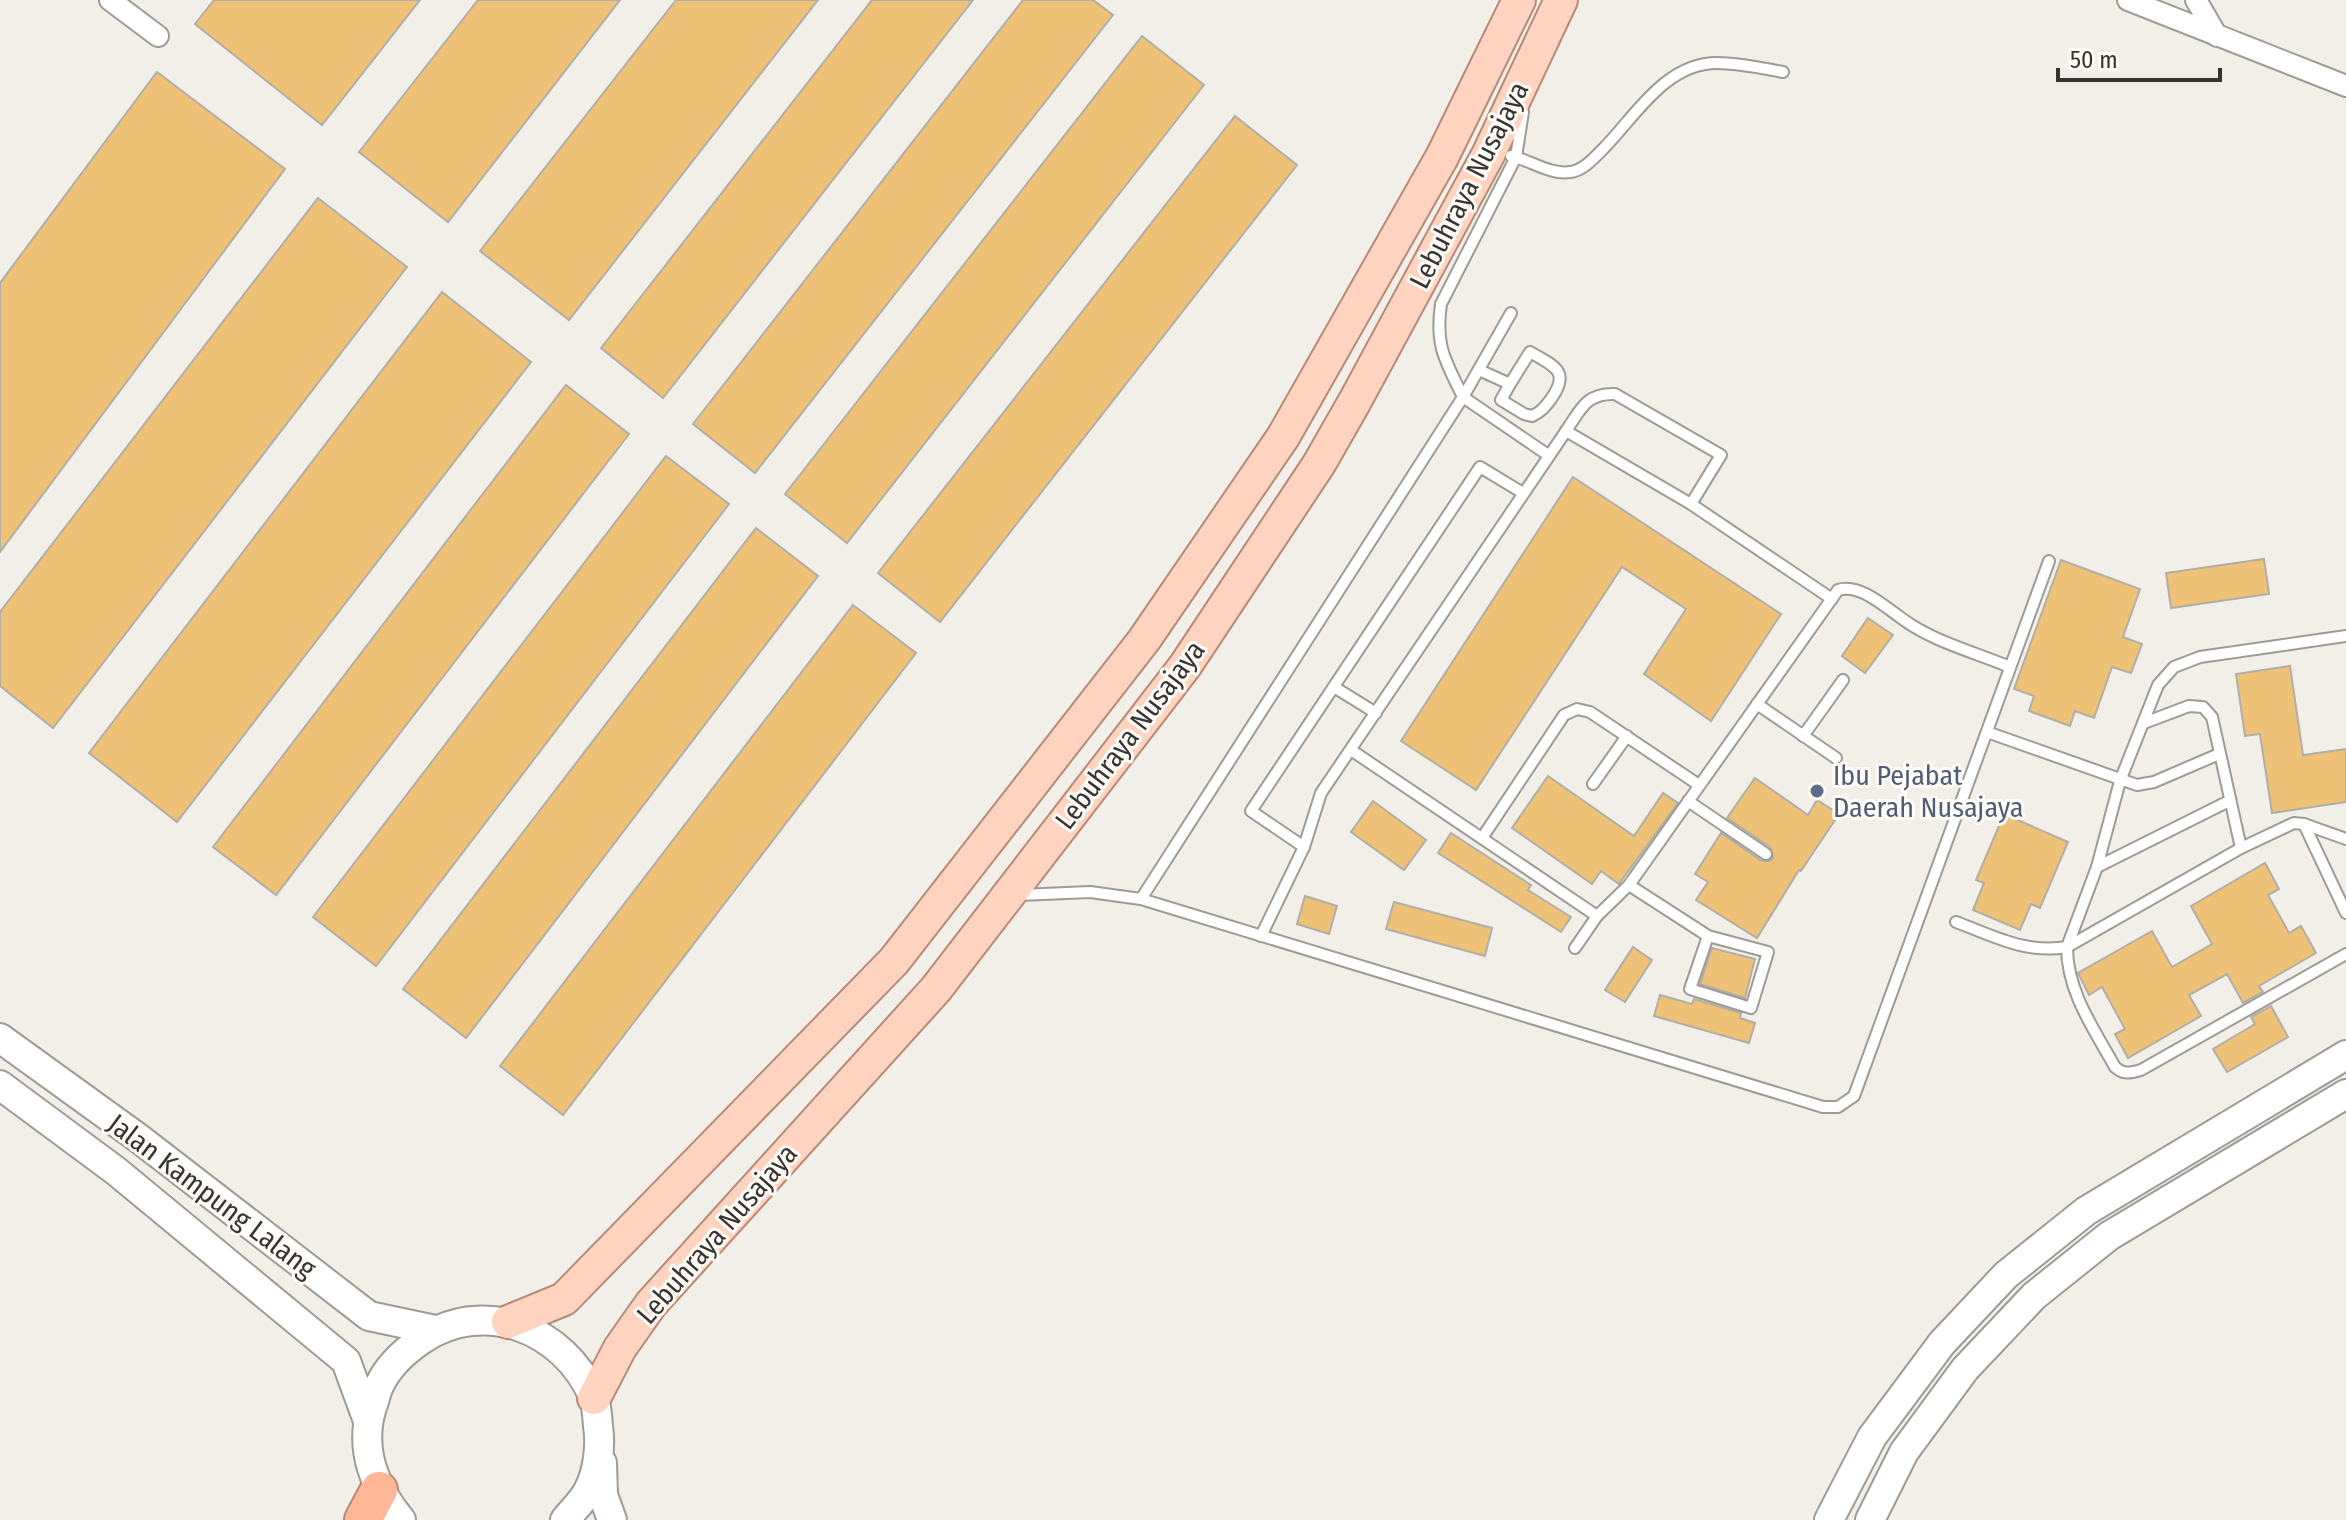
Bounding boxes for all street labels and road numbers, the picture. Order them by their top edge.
street label: Lebuhraya Nusajaya [1403,76,1535,294]
street label: Lebuhraya Nusajaya [1048,634,1212,836]
street label: Jalan Kampung Lalang [102,1107,323,1285]
street label: Lebuhraya Nusajaya [630,1137,804,1331]

